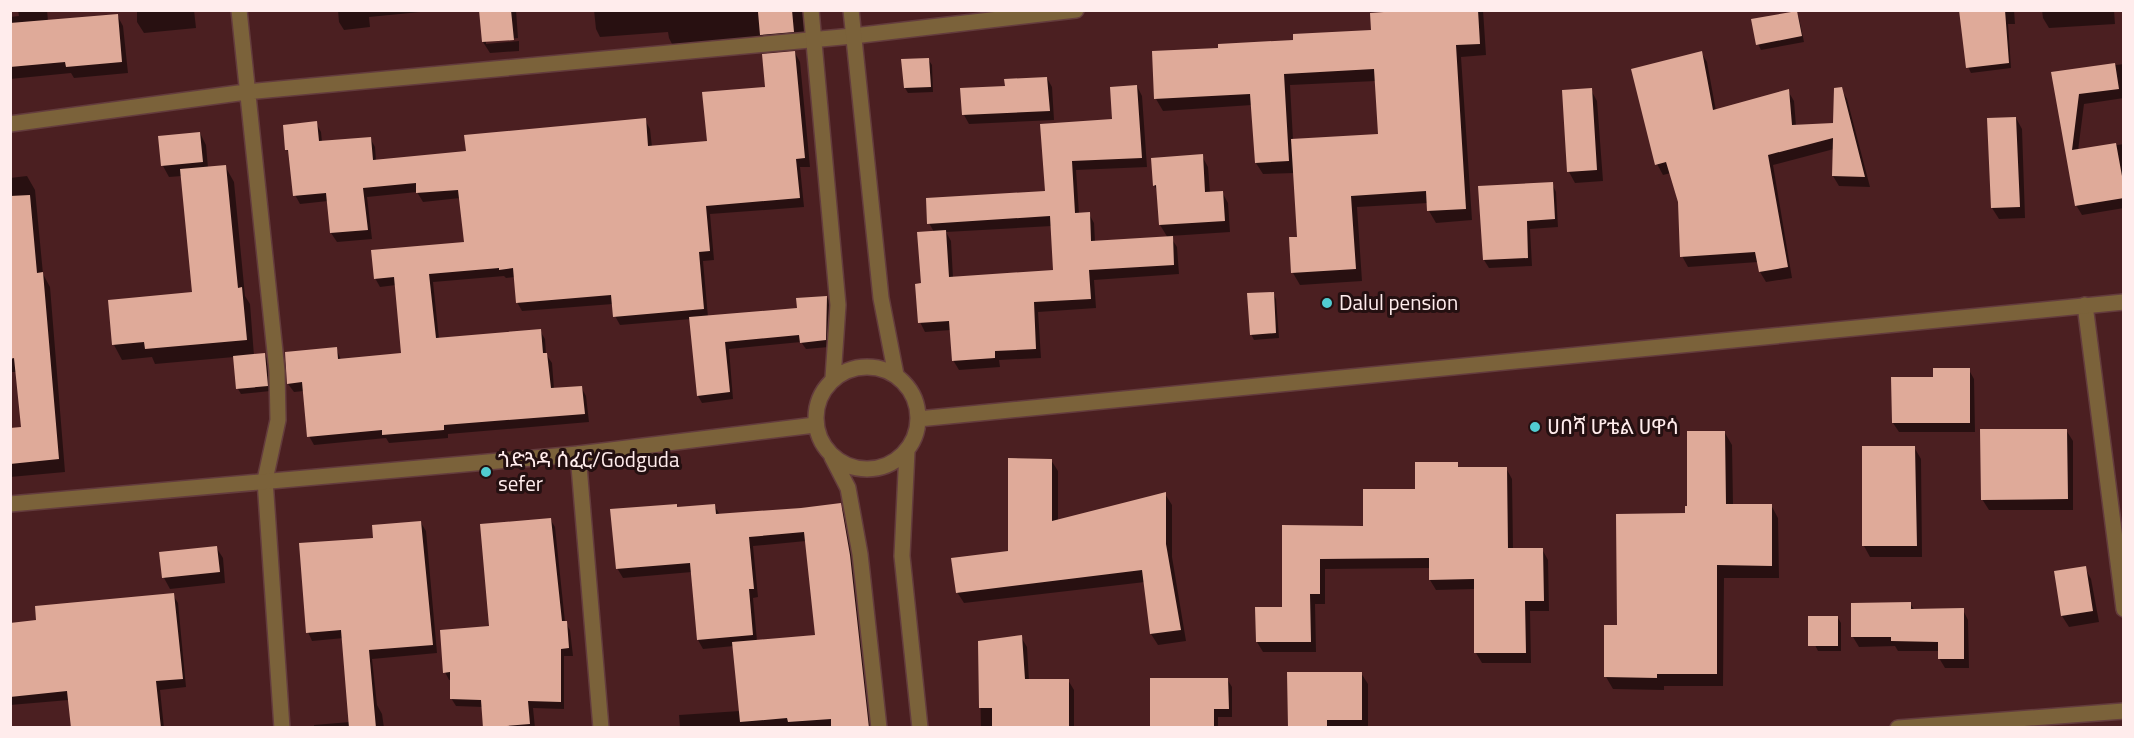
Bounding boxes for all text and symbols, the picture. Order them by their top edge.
place label: Dalul pension [1339,286,1458,318]
marker: Dalul pension [1320,296,1334,310]
place label: ሀበሻ ሆቴል ሀዋሳ [1547,410,1679,442]
marker: ሀበሻ ሆቴል ሀዋሳ [1528,420,1542,434]
place label: ጎድጓዳ ሰፈር/Godguda sefer [498,443,680,499]
marker: ጎድጓዳ ሰፈር/Godguda sefer [479,465,493,479]

